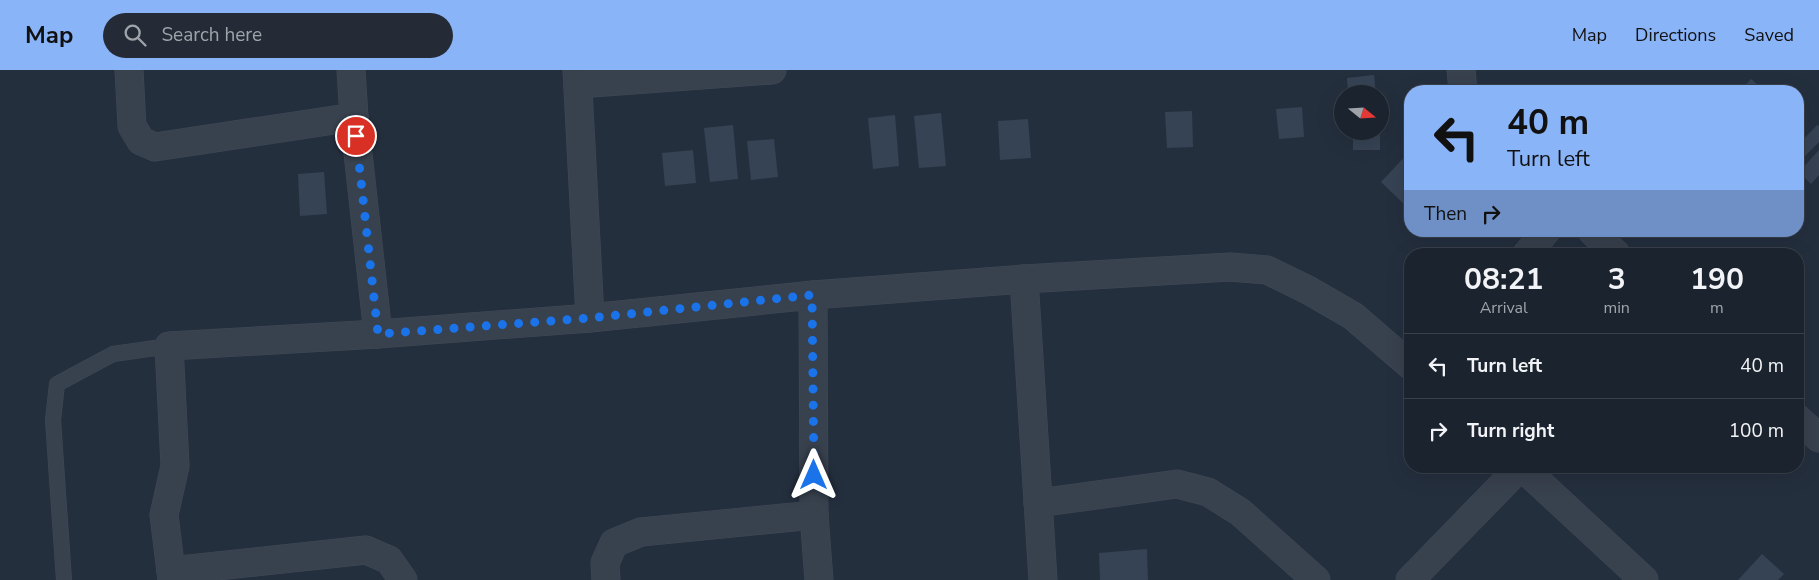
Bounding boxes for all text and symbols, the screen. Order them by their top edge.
search box [103,13,453,58]
text: Map [25,19,73,51]
icon: search [121,21,149,49]
text: Search here [161,22,262,48]
text: Map [1572,23,1607,47]
text: Directions [1635,23,1716,47]
text: Saved [1744,23,1794,47]
north arrow [1334,85,1389,140]
map controls [1334,85,1389,140]
text: 40 m [1507,99,1589,146]
icon: left [1424,105,1489,170]
pin [335,115,377,157]
icon: arrive [342,122,370,150]
text: Turn left [1507,144,1590,174]
icon: right [1477,200,1505,228]
text: Then [1424,201,1467,227]
text: 08:21 [1464,259,1543,300]
text: 3 [1608,259,1626,300]
text: 190 [1690,259,1744,300]
text: Arrival [1480,297,1528,319]
text: min [1603,297,1630,319]
text: m [1710,297,1724,319]
icon: left [1424,352,1452,380]
text: Turn left [1467,353,1542,379]
text: 40 m [1740,353,1784,379]
icon: right [1424,417,1452,445]
text: Turn right [1467,418,1554,444]
text: 100 m [1729,418,1784,444]
position arrow [787,448,839,500]

